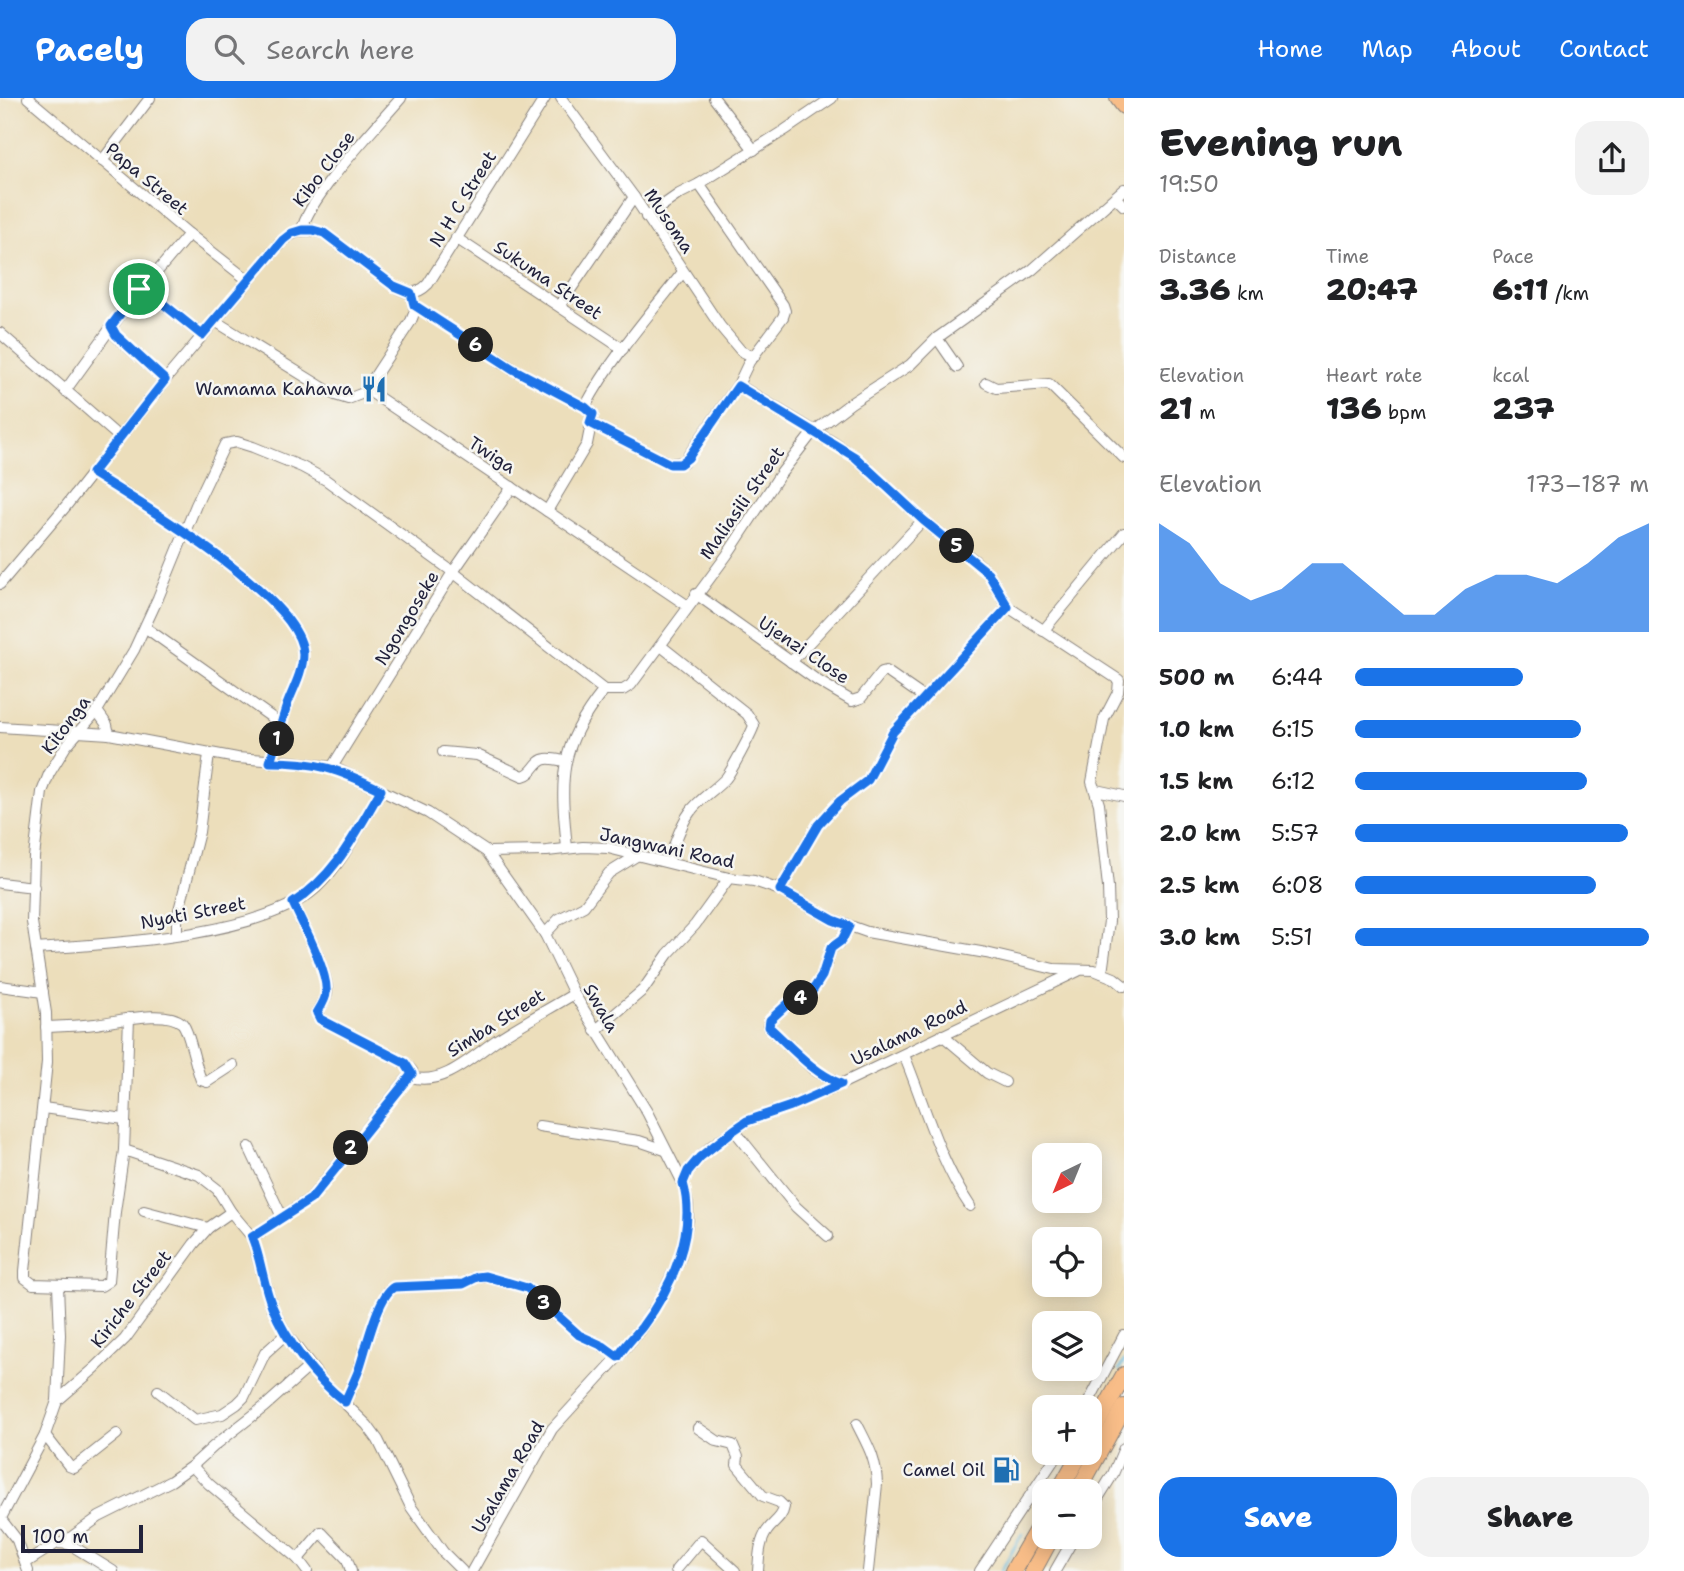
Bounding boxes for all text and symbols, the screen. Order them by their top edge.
search box [186,18,676,81]
text: Pacely [35,27,144,72]
icon: search [210,30,248,68]
text: Search here [266,32,415,67]
text: Home [1257,33,1323,65]
text: Map [1361,33,1413,65]
text: About [1451,33,1521,65]
text: Contact [1559,33,1649,65]
text: Evening run [1159,117,1402,168]
button: share [1575,121,1649,195]
street label: Kibo Close [287,126,361,212]
street label: Papa Street [101,137,194,221]
street label: N H C Street [424,146,502,252]
text: 19:50 [1159,169,1219,199]
street label: Musoma [639,184,699,258]
street label: Sukuma Street [489,235,607,325]
text: Distance [1159,244,1237,269]
text: Time [1326,244,1369,269]
text: Pace [1492,244,1534,269]
pin [109,259,169,319]
text: 3.36 [1159,269,1230,310]
text: 20:47 [1326,269,1418,310]
text: 6:11 [1492,269,1549,310]
icon: arrive [120,270,158,308]
text: km [1230,281,1264,306]
text: /km [1549,281,1589,306]
pin: 6 [458,328,494,362]
text: 6 [469,332,482,357]
text: Elevation [1159,363,1244,388]
text: Heart rate [1326,363,1422,388]
text: kcal [1492,363,1529,388]
restaurant icon: Wamama Kahawa [359,374,389,404]
place label: Wamama Kahawa [195,377,353,401]
text: 21 [1159,388,1193,429]
text: 136 [1326,388,1382,429]
text: 237 [1492,388,1555,429]
text: m [1193,400,1216,425]
text: bpm [1382,400,1426,425]
street label: Twiga [464,431,520,479]
street label: Maliasili Street [694,442,790,564]
text: Elevation [1159,469,1262,499]
text: 173–187 m [1526,469,1649,499]
pin: 5 [940,528,974,564]
text: 5 [951,533,962,558]
street label: Ngongoseke [369,566,445,670]
street label: Ujenzi Close [754,611,854,689]
text: 500 m [1159,662,1234,692]
text: 6:44 [1271,662,1323,692]
street label: Kitonga [36,691,96,759]
text: 1.0 km [1159,714,1234,744]
text: 6:15 [1271,714,1314,744]
pin: 1 [260,722,294,756]
text: 1 [272,726,281,751]
text: 1.5 km [1159,766,1233,796]
text: 6:12 [1271,766,1316,796]
text: 2.0 km [1159,818,1241,848]
text: 5:57 [1271,818,1319,848]
street label: Jangwani Road [597,822,737,874]
text: 2.5 km [1159,870,1240,900]
text: 6:08 [1271,870,1324,900]
street label: Nyati Street [138,891,248,935]
text: 3.0 km [1159,922,1240,952]
text: 5:51 [1271,922,1313,952]
street label: Swala [578,979,624,1037]
pin: 4 [784,981,818,1016]
street label: Simba Street [443,983,550,1063]
text: 4 [794,985,807,1010]
street label: Usalama Road [847,995,971,1071]
pin: 2 [334,1130,368,1166]
text: 2 [344,1135,357,1160]
north arrow [1032,1143,1102,1213]
map controls [1032,1143,1102,1549]
button: locate [1032,1227,1102,1297]
street label: Kiriche Street [85,1245,177,1353]
pin: 3 [526,1286,562,1320]
text: 3 [537,1290,550,1315]
button: layers [1032,1311,1102,1381]
button: + [1032,1395,1102,1465]
street label: Usalama Road [466,1416,550,1538]
fuel station icon: Camel Oil [991,1455,1021,1485]
place label: Camel Oil [903,1458,986,1482]
button: Save [1159,1477,1397,1557]
button: Share [1411,1477,1649,1557]
button: − [1032,1479,1102,1549]
scale bar [21,1522,144,1554]
text: 100 m [32,1524,89,1549]

